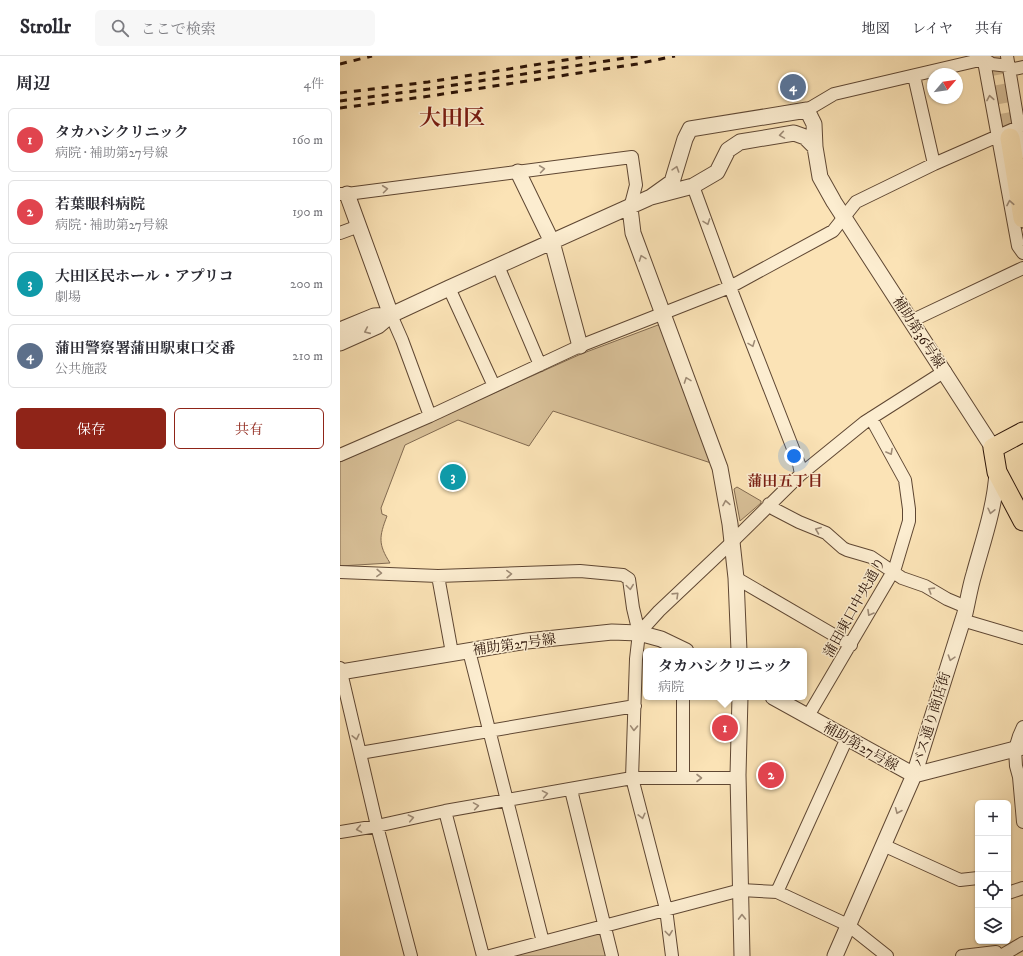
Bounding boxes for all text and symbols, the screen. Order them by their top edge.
search box [95,10,375,46]
text: Strollr [20,16,71,39]
icon: search [109,17,131,39]
text: ここで検索 [141,20,216,39]
text: 地図 [862,20,890,38]
text: レイヤ [912,20,953,38]
text: 共有 [975,20,1003,38]
north arrow [927,68,963,104]
pin: 4 [780,72,806,102]
text: 周辺 [16,73,50,95]
text: 4件 [304,76,324,92]
one-way arrow [987,94,995,101]
district label: 大田区 [419,105,485,132]
text: タカハシクリニック [55,123,189,142]
one-way arrow [779,130,785,138]
text: 1 [28,132,32,148]
text: 160 m [292,132,323,148]
text: 病院 · 補助第27号線 [55,145,168,161]
one-way arrow [539,165,545,174]
one-way arrow [671,166,680,173]
one-way arrow [382,185,388,194]
text: 若葉眼科病院 [55,195,145,214]
one-way arrow [1006,200,1014,206]
text: 2 [27,204,33,220]
text: 190 m [292,204,323,220]
text: 病院 · 補助第27号線 [55,217,168,233]
one-way arrow [702,219,710,226]
one-way arrow [639,254,647,261]
text: 大田区民ホール・アプリコ [55,267,234,286]
text: 3 [28,276,32,292]
text: 200 m [290,276,323,292]
text: 劇場 [55,289,81,305]
street label: 補助第36号線 [888,293,948,372]
one-way arrow [363,326,370,334]
text: 蒲田警察署蒲田駅東口交番 [55,339,235,358]
one-way arrow [748,341,756,348]
text: 4 [26,348,34,364]
text: 210 m [292,348,323,364]
text: 公共施設 [55,361,107,377]
one-way arrow [684,376,692,383]
button: 保存 [16,408,166,449]
button: 共有 [174,408,324,449]
your location [784,446,804,466]
one-way arrow [886,448,893,455]
pin: 3 [440,462,466,492]
district label: 蒲田五丁目 [747,472,823,491]
one-way arrow [722,500,731,507]
one-way arrow [988,507,996,514]
one-way arrow [815,526,822,534]
street label: 蒲田東口中央通り [820,554,890,661]
one-way arrow [376,569,382,577]
one-way arrow [506,570,512,578]
one-way arrow [625,584,634,590]
one-way arrow [928,587,935,595]
one-way arrow [671,592,679,600]
one-way arrow [867,609,874,616]
street label: 補助第27号線 [471,630,557,660]
popup [643,648,807,700]
one-way arrow [947,654,955,661]
text: タカハシクリニック [658,657,792,676]
street label: バス通り商店街 [909,670,955,769]
text: 病院 [658,679,684,695]
pin: 1 [712,713,738,743]
street label: 補助第27号線 [819,719,902,775]
one-way arrow [630,725,638,731]
one-way arrow [352,734,360,740]
pin: 2 [758,760,784,790]
one-way arrow [696,774,702,782]
one-way arrow [542,790,548,799]
map controls [975,800,1011,944]
button: + [975,800,1011,836]
one-way arrow [473,802,479,811]
one-way arrow [895,806,903,814]
one-way arrow [637,813,645,819]
one-way arrow [408,815,414,823]
one-way arrow [355,824,362,832]
button: − [975,836,1011,872]
button: locate [975,872,1011,908]
button: layers [975,908,1011,944]
one-way arrow [738,914,746,920]
one-way arrow [664,930,673,936]

